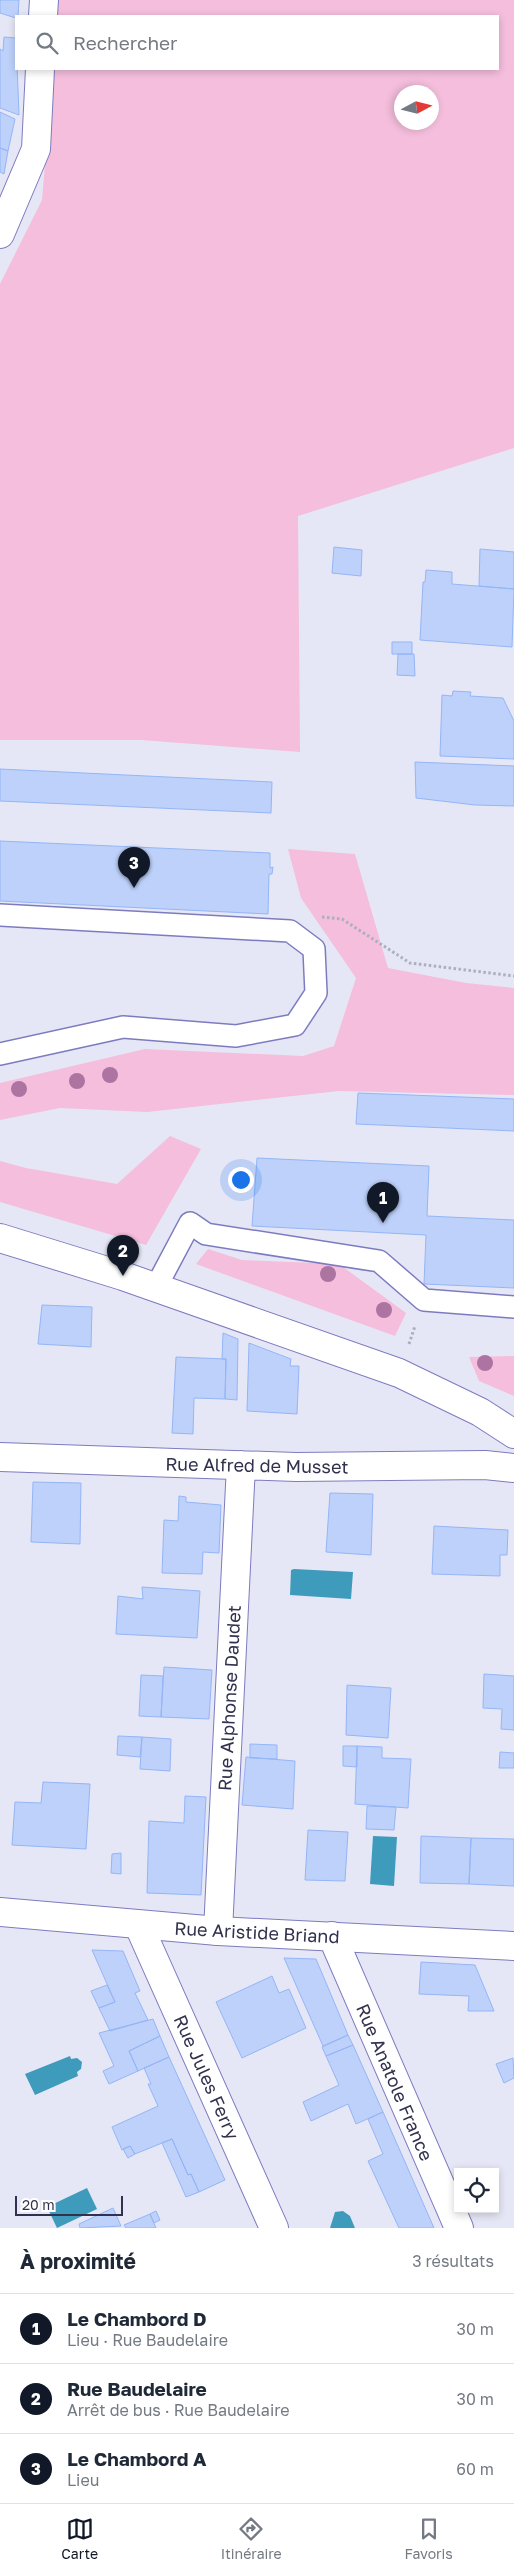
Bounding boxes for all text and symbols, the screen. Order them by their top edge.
search box [15,15,499,70]
icon: search [33,29,61,57]
text: Rechercher [73,31,178,54]
north arrow [394,85,439,130]
pin: 3 [118,847,150,888]
your location [228,1167,254,1193]
pin: 1 [367,1182,399,1223]
pin: 2 [107,1235,139,1276]
street label: Rue Alfred de Musset [165,1452,349,1478]
street label: Rue Alphonse Daudet [213,1605,245,1791]
street label: Rue Aristide Briand [174,1917,340,1947]
street label: Rue Anatole France [352,2000,438,2164]
street label: Rue Jules Ferry [170,2011,244,2143]
map controls [454,2168,499,2213]
button: locate [454,2168,499,2213]
scale bar [15,2193,122,2216]
text: 20 m [22,2196,55,2213]
text: À proximité [20,2248,136,2274]
text: 3 résultats [412,2251,494,2271]
text: Le Chambord D [67,2307,207,2330]
text: 1 [32,2319,40,2339]
text: 30 m [457,2319,494,2339]
text: Lieu · Rue Baudelaire [67,2330,228,2350]
text: Rue Baudelaire [67,2377,207,2400]
text: 2 [31,2389,41,2409]
text: 30 m [457,2389,494,2409]
text: Arrêt de bus · Rue Baudelaire [67,2400,290,2420]
text: Le Chambord A [67,2447,207,2470]
text: 3 [31,2459,41,2479]
text: 60 m [456,2459,494,2479]
text: Lieu [67,2470,99,2490]
tab: Carte [61,2515,98,2562]
tab: Itinéraire [221,2515,282,2562]
tab: Favoris [404,2515,453,2562]

